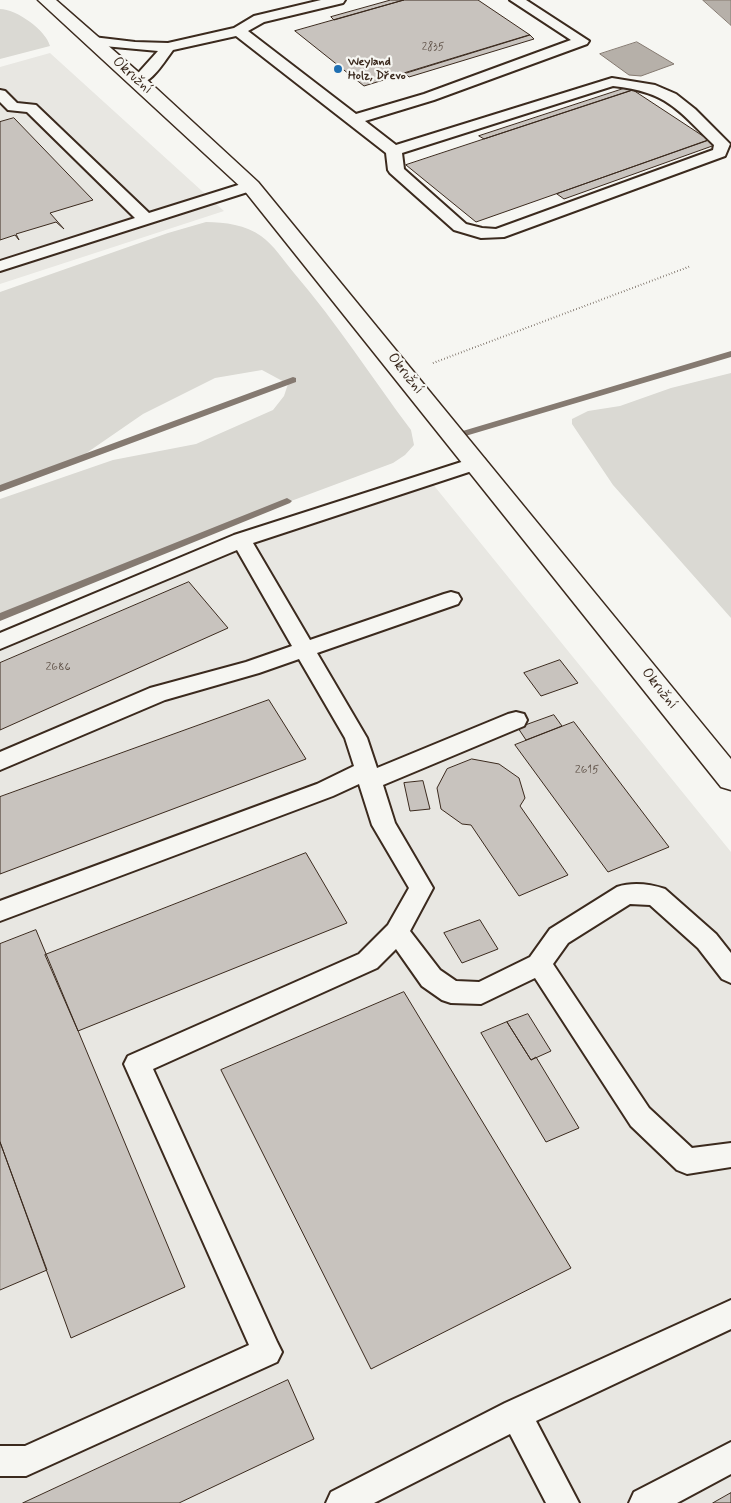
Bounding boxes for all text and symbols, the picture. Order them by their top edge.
house number: 2835 [422,41,444,55]
street label: Okružní [108,53,156,99]
place label: Weyland Holz, Dřevo [348,55,406,83]
marker: Weyland Holz, Dřevo [332,63,344,75]
street label: Okružní [383,350,427,398]
house number: 2686 [45,660,71,674]
street label: Okružní [637,665,681,713]
house number: 2615 [575,763,599,777]

